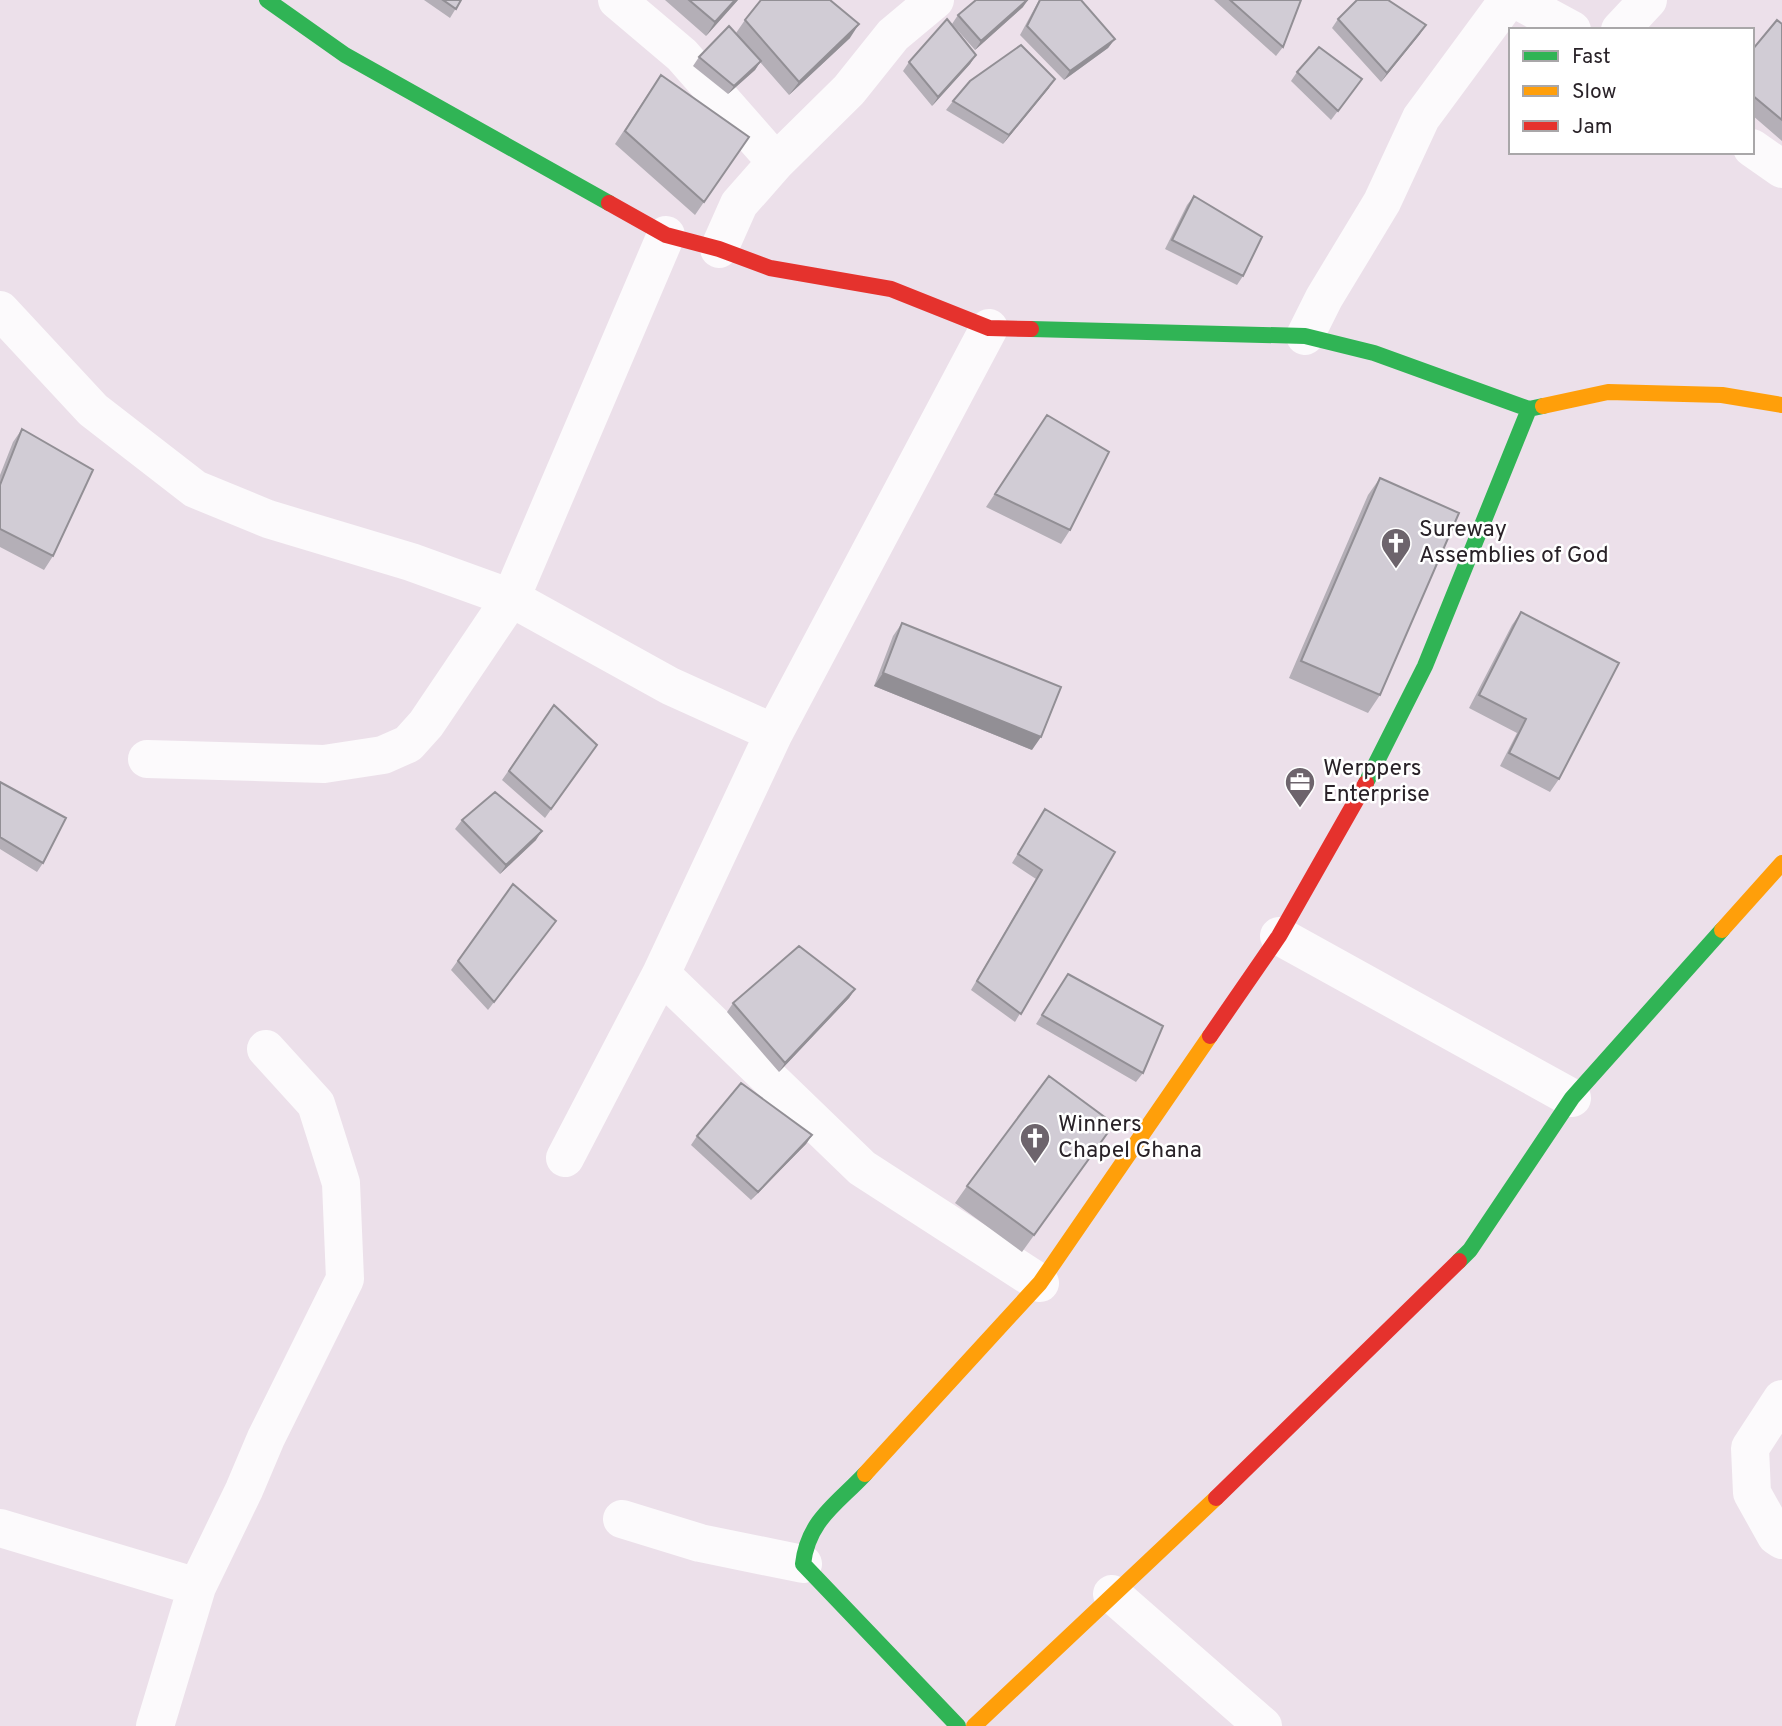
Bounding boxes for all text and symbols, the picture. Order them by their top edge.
legend [1509,28,1754,154]
text: Fast [1572,44,1611,71]
text: Slow [1572,79,1617,106]
text: Jam [1572,114,1613,141]
place label: Sureway Assemblies of God [1419,516,1609,571]
church icon: Sureway Assemblies of God [1379,526,1413,570]
place label: Werppers Enterprise [1323,755,1430,810]
office icon: Werppers Enterprise [1283,765,1317,809]
place label: Winners Chapel Ghana [1058,1111,1202,1166]
church icon: Winners Chapel Ghana [1018,1121,1052,1165]

